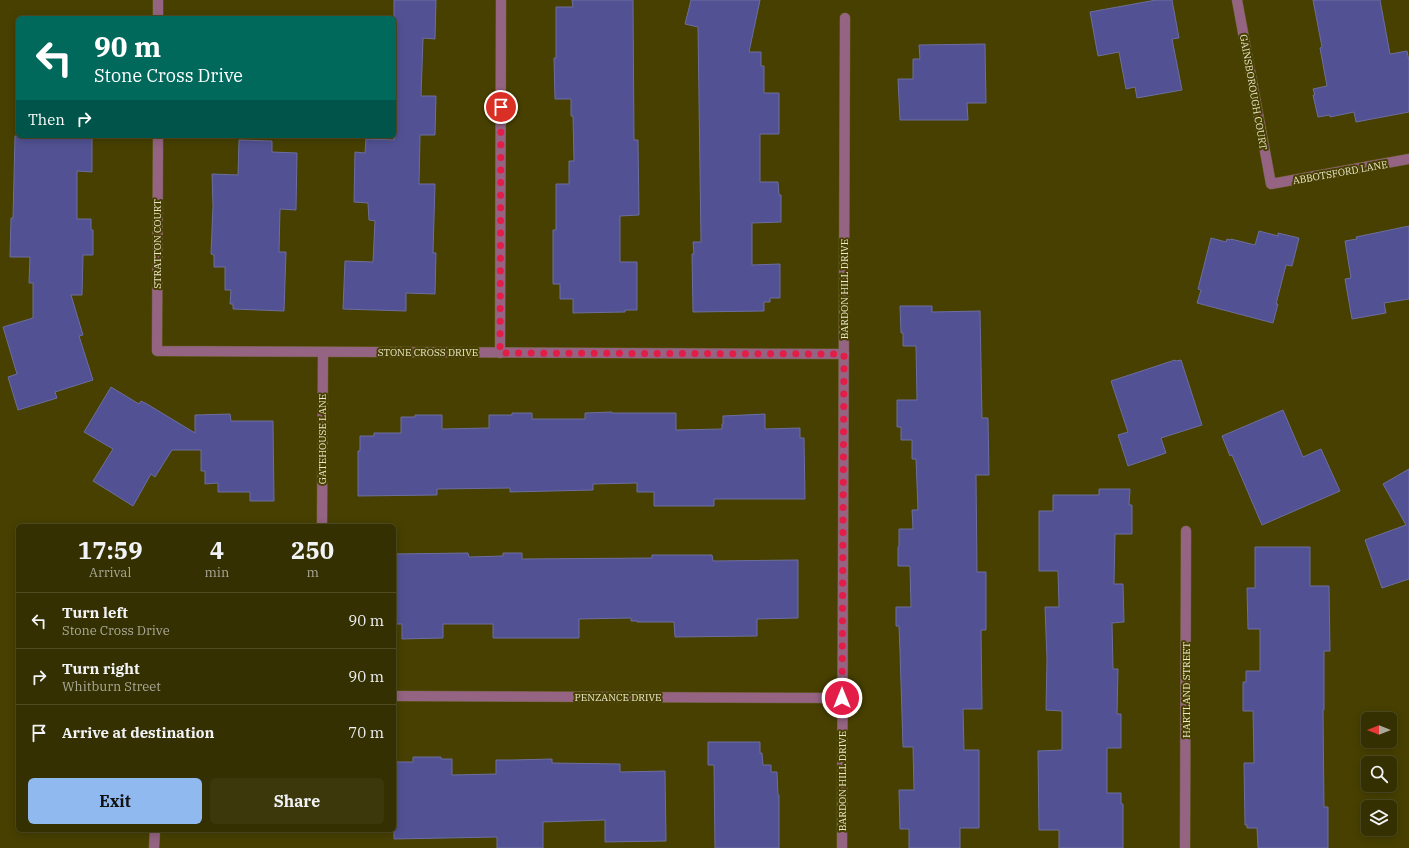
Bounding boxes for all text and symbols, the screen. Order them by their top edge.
text: 90 m [94,28,161,65]
icon: left [28,32,80,84]
street label: GAINSBOROUGH COURT [1237,33,1270,151]
text: Stone Cross Drive [94,64,243,87]
pin [484,90,518,124]
icon: arrive [490,96,512,118]
icon: right [73,108,95,130]
text: Then [28,110,65,129]
street label: ABBOTSFORD LANE [1292,158,1389,187]
street label: STRATTON COURT [151,199,164,289]
street label: BARDON HILL DRIVE [838,239,851,339]
street label: STONE CROSS DRIVE [378,346,478,359]
street label: GATEHOUSE LANE [316,394,329,484]
text: 17:59 [78,534,143,566]
text: 4 [210,534,224,566]
text: 250 [291,534,334,566]
text: Arrival [89,564,131,581]
text: min [204,564,229,581]
text: m [306,564,319,581]
text: Turn left [62,603,128,622]
icon: left [28,610,50,632]
text: 90 m [348,611,384,630]
text: Stone Cross Drive [62,622,170,639]
street label: HARTLAND STREET [1180,641,1193,738]
text: Turn right [62,659,140,678]
icon: right [28,666,50,688]
text: 90 m [348,667,384,686]
position arrow [821,677,863,719]
text: Whitburn Street [62,678,161,695]
street label: PENZANCE DRIVE [575,691,661,704]
north arrow [1361,712,1397,748]
map controls [1361,712,1397,836]
icon: arrive [28,722,50,744]
text: Arrive at destination [62,723,214,742]
text: 70 m [348,723,384,742]
street label: BARDON HILL DRIVE [836,731,849,831]
button: search [1361,756,1397,792]
button: Exit [28,778,202,824]
button: Share [210,778,384,824]
button: layers [1361,800,1397,836]

